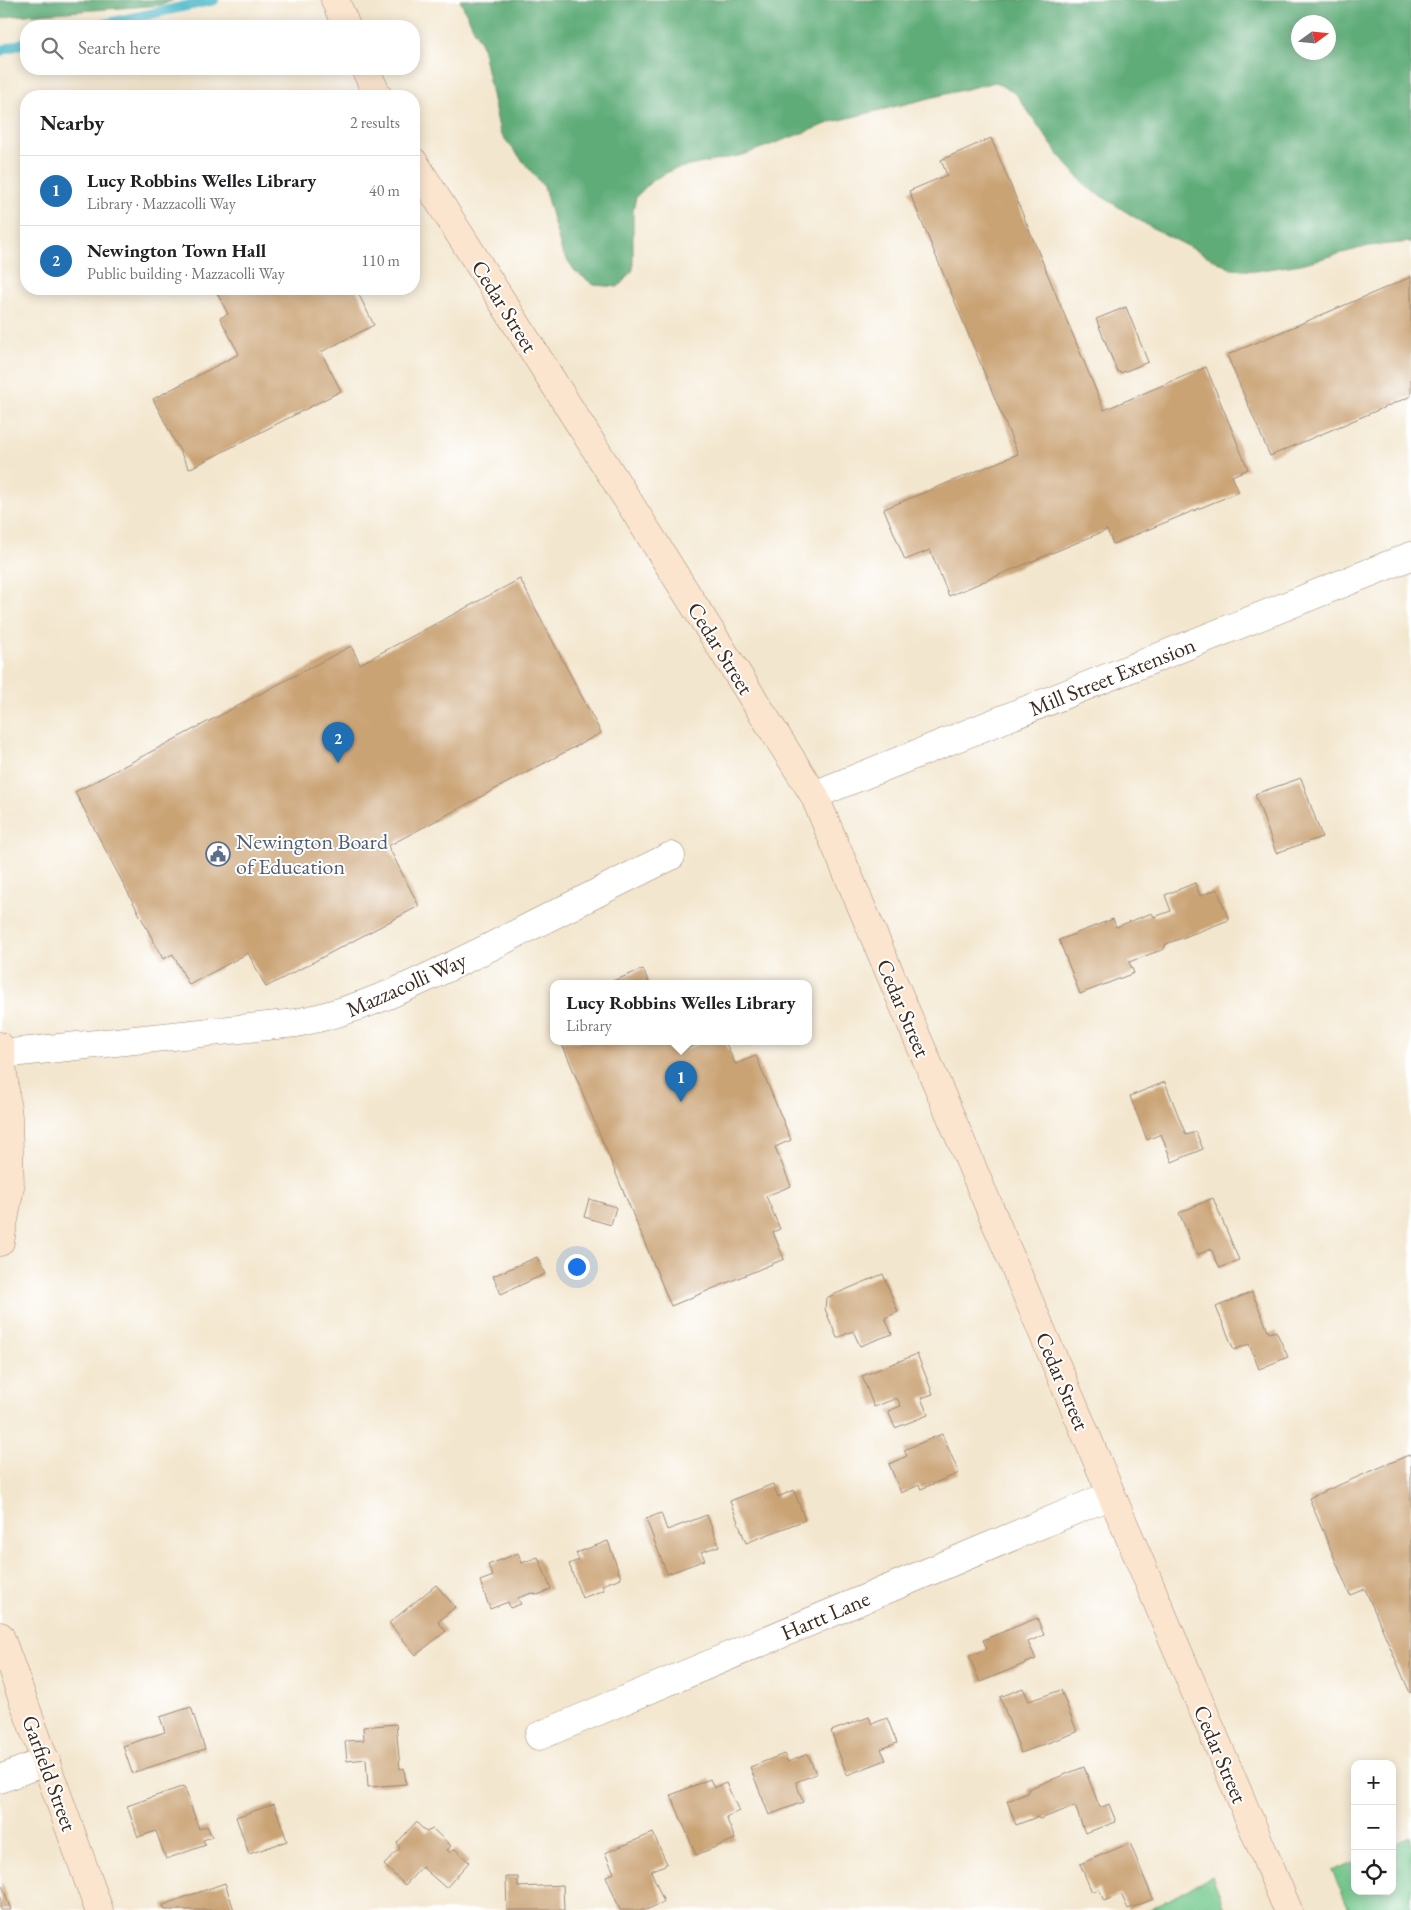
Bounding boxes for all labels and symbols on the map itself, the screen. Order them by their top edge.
north arrow [1291,15,1336,60]
street label: Cedar Street [465,254,544,358]
street label: Cedar Street [681,596,760,700]
street label: Mill Street Extension [1025,630,1200,723]
pin: 2 [322,722,354,763]
place label: Newington Board of Education [236,827,389,881]
public building icon: Newington Board of Education [205,841,231,867]
street label: Mazzacolli Way [342,945,471,1024]
street label: Cedar Street [870,955,937,1062]
pin: 1 [665,1061,697,1102]
your location [564,1254,590,1280]
street label: Cedar Street [1029,1328,1096,1435]
street label: Hartt Lane [776,1584,875,1647]
street label: Cedar Street [1187,1701,1254,1808]
street label: Garfield Street [15,1711,84,1835]

